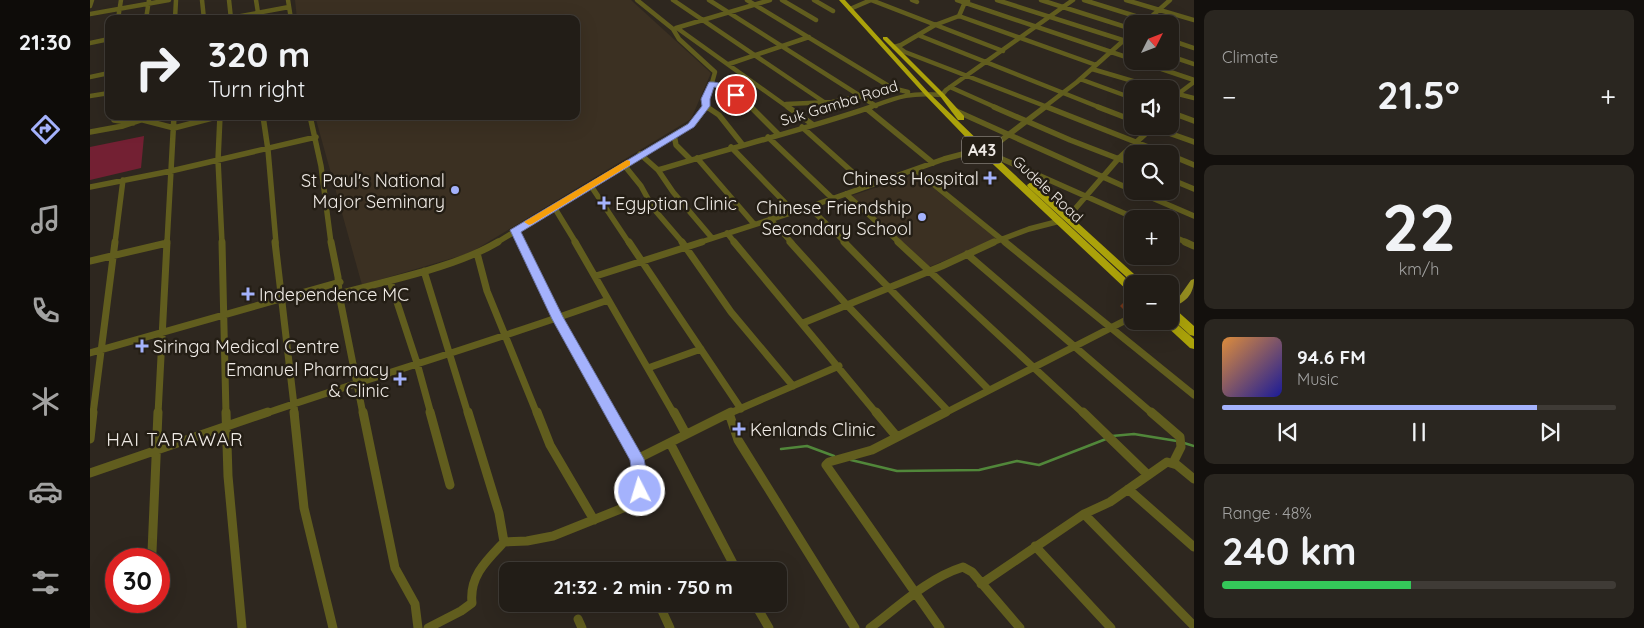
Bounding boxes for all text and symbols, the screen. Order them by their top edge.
north arrow [1124,15,1179,70]
map controls [1124,15,1179,330]
text: 21:30 [19,28,71,56]
text: 320 m [208,32,310,76]
icon: right [125,35,190,100]
text: Climate [1222,47,1278,67]
text: 21.5° [1377,71,1460,119]
pin [715,74,757,116]
text: Turn right [208,75,305,103]
street label: Suk Gamba Road [778,76,900,130]
text: − [1222,79,1237,114]
text: + [1600,79,1616,114]
button: sound [1124,80,1179,135]
icon: arrive [722,81,750,109]
icon: directions [28,112,63,147]
road number: A43 [962,136,1002,164]
button: search [1124,145,1179,200]
street label: Gudele Road [1009,151,1087,227]
place label: Chiness Hospital [843,167,979,190]
place label: St Paul's National Major Seminary [301,169,445,213]
marker: Chiness Hospital [983,171,997,185]
marker: St Paul's National Major Seminary [449,184,461,196]
text: 22 [1382,186,1456,267]
place label: Egyptian Clinic [615,192,737,215]
marker: Egyptian Clinic [597,196,611,210]
place label: Chinese Friendship Secondary School [756,196,912,240]
icon: music [28,202,63,237]
button: + [1124,210,1179,265]
marker: Chinese Friendship Secondary School [916,211,928,223]
text: km/h [1399,259,1439,279]
button: − [1124,275,1179,330]
place label: Independence MC [259,283,409,306]
marker: Independence MC [241,287,255,301]
icon: phone [28,293,63,328]
place label: Siringa Medical Centre [153,335,339,358]
marker: Siringa Medical Centre [135,339,149,353]
text: 94.6 FM [1297,345,1366,369]
place label: Emanuel Pharmacy & Clinic [226,358,389,402]
text: Music [1297,369,1339,389]
marker: Emanuel Pharmacy & Clinic [393,372,407,386]
icon: climate [28,384,63,419]
place label: Kenlands Clinic [750,418,875,441]
icon: previous [1274,418,1302,446]
icon: pause [1405,418,1433,446]
icon: next [1536,418,1564,446]
marker: Kenlands Clinic [732,422,746,436]
district label: HAI TARAWAR [106,427,244,451]
position arrow [613,464,665,516]
icon: car [28,474,63,509]
text: Range · 48% [1222,503,1312,523]
text: 240 km [1222,527,1357,575]
speed limit sign: 30 [105,548,170,613]
icon: filters [28,565,63,600]
text: 21:32 · 2 min · 750 m [553,575,733,599]

